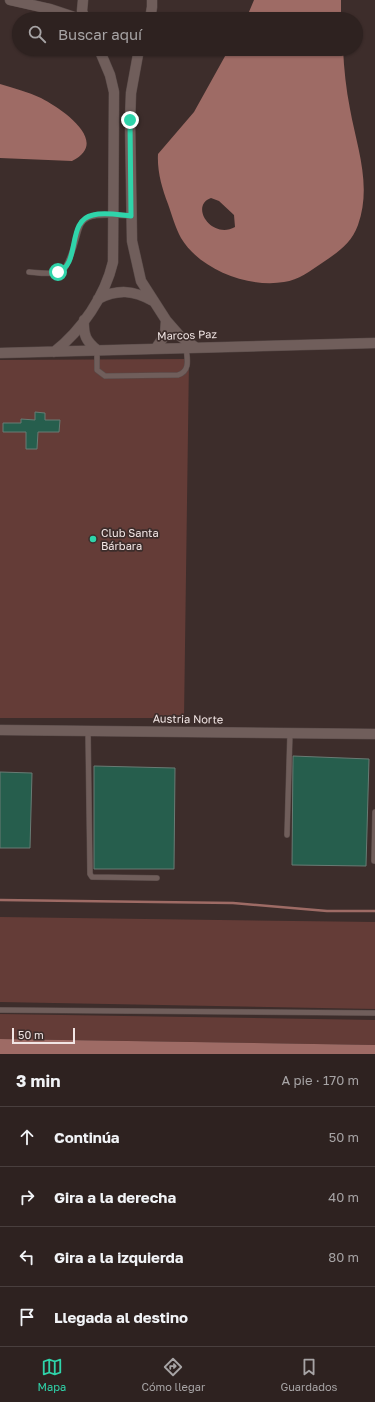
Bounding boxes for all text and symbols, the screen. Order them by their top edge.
search box [12,12,363,56]
icon: search [26,23,48,45]
text: Buscar aquí [58,25,142,43]
route end [121,111,139,129]
route start [49,263,67,281]
street label: Marcos Paz [157,327,218,342]
place label: Club Santa Bárbara [101,526,159,552]
marker: Club Santa Bárbara [88,534,98,544]
street label: Austria Norte [153,711,223,726]
scale bar [12,1026,75,1045]
text: 50 m [18,1028,44,1041]
text: 3 min [16,1070,60,1091]
text: A pie · 170 m [282,1072,359,1088]
icon: ahead [16,1126,38,1148]
text: Continúa [54,1128,120,1146]
text: 50 m [329,1129,359,1145]
icon: right [16,1186,38,1208]
text: Gira a la derecha [54,1188,176,1206]
text: 40 m [328,1189,359,1205]
icon: left [16,1246,38,1268]
text: Gira a la izquierda [54,1248,184,1266]
text: 80 m [328,1249,359,1265]
icon: arrive [16,1306,38,1328]
text: Llegada al destino [54,1308,188,1326]
tab: Mapa [38,1356,66,1393]
tab: Cómo llegar [141,1356,205,1393]
tab: Guardados [280,1356,337,1393]

